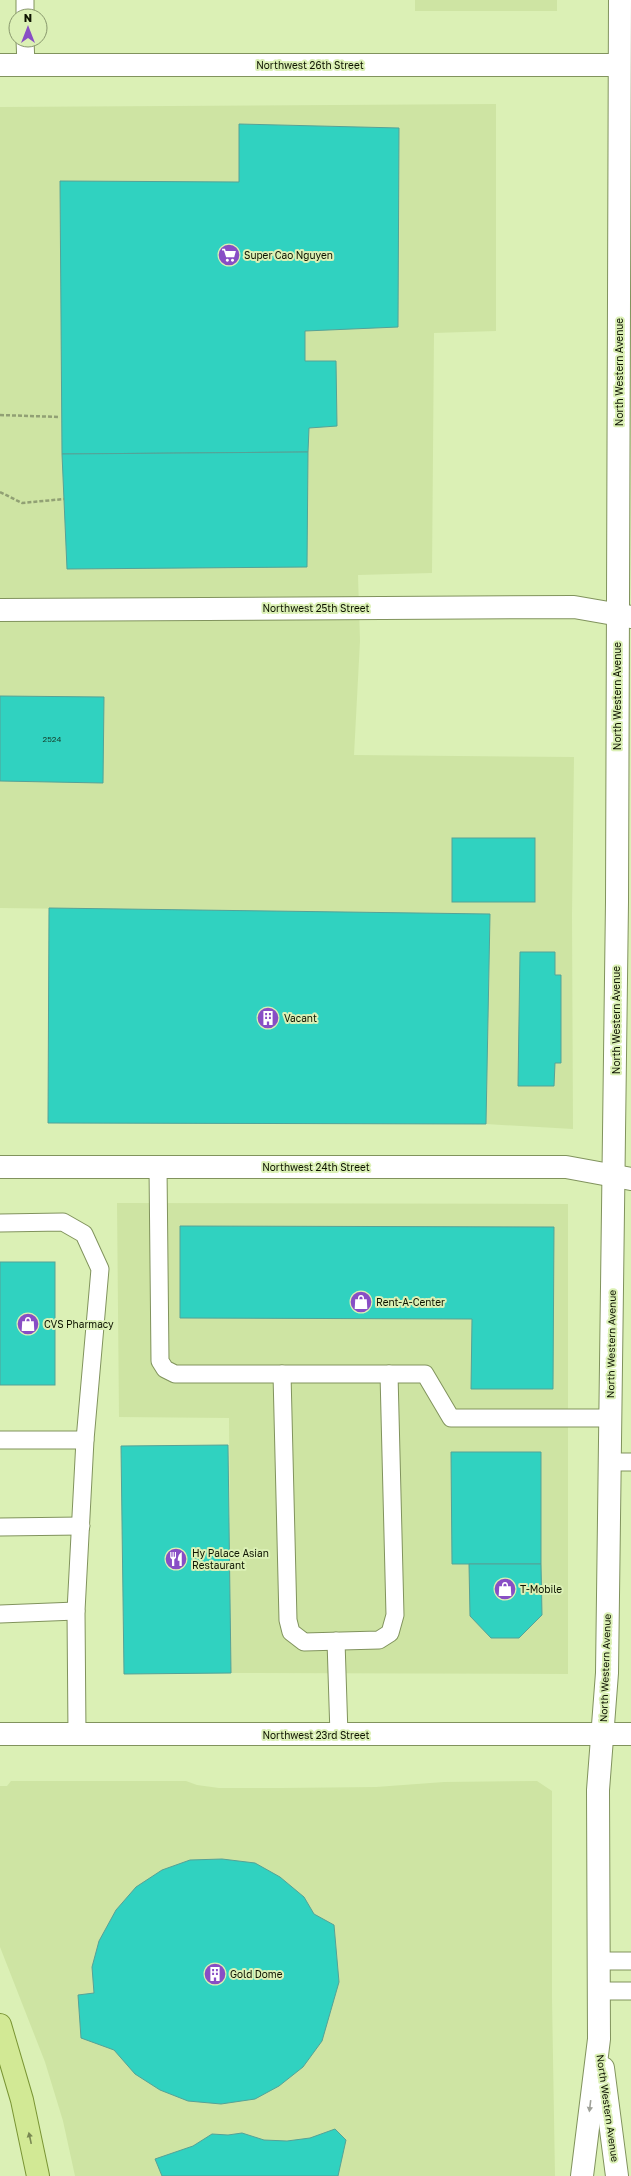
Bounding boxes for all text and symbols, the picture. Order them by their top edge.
north arrow [8,8,48,48]
text: N [24,11,32,24]
street label: Northwest 26th Street [256,59,364,71]
supermarket icon: Super Cao Nguyen [216,242,242,268]
place label: Super Cao Nguyen [244,249,333,261]
street label: North Western Avenue [613,318,625,426]
street label: Northwest 25th Street [262,602,370,614]
street label: North Western Avenue [611,642,623,750]
house number: 2524 [43,734,62,744]
street label: North Western Avenue [610,966,622,1074]
building icon: Vacant [255,1005,281,1031]
place label: Vacant [284,1012,317,1024]
street label: Northwest 24th Street [262,1161,370,1173]
shop icon: Rent-A-Center [348,1289,374,1315]
street label: North Western Avenue [604,1290,618,1398]
place label: Rent-A-Center [376,1296,445,1308]
shop icon: CVS Pharmacy [15,1311,41,1337]
place label: CVS Pharmacy [44,1318,114,1330]
restaurant icon: Hy Palace Asian Restaurant [163,1546,189,1572]
place label: Hy Palace Asian Restaurant [192,1547,269,1571]
shop icon: T-Mobile [492,1576,518,1602]
place label: T-Mobile [520,1583,562,1595]
street label: North Western Avenue [597,1613,613,1722]
street label: Northwest 23rd Street [262,1729,370,1741]
building icon: Gold Dome [202,1961,228,1987]
place label: Gold Dome [230,1968,283,1980]
street label: North Western Avenue [595,2054,622,2163]
one-way arrow [587,2100,594,2112]
one-way arrow [27,2132,33,2144]

